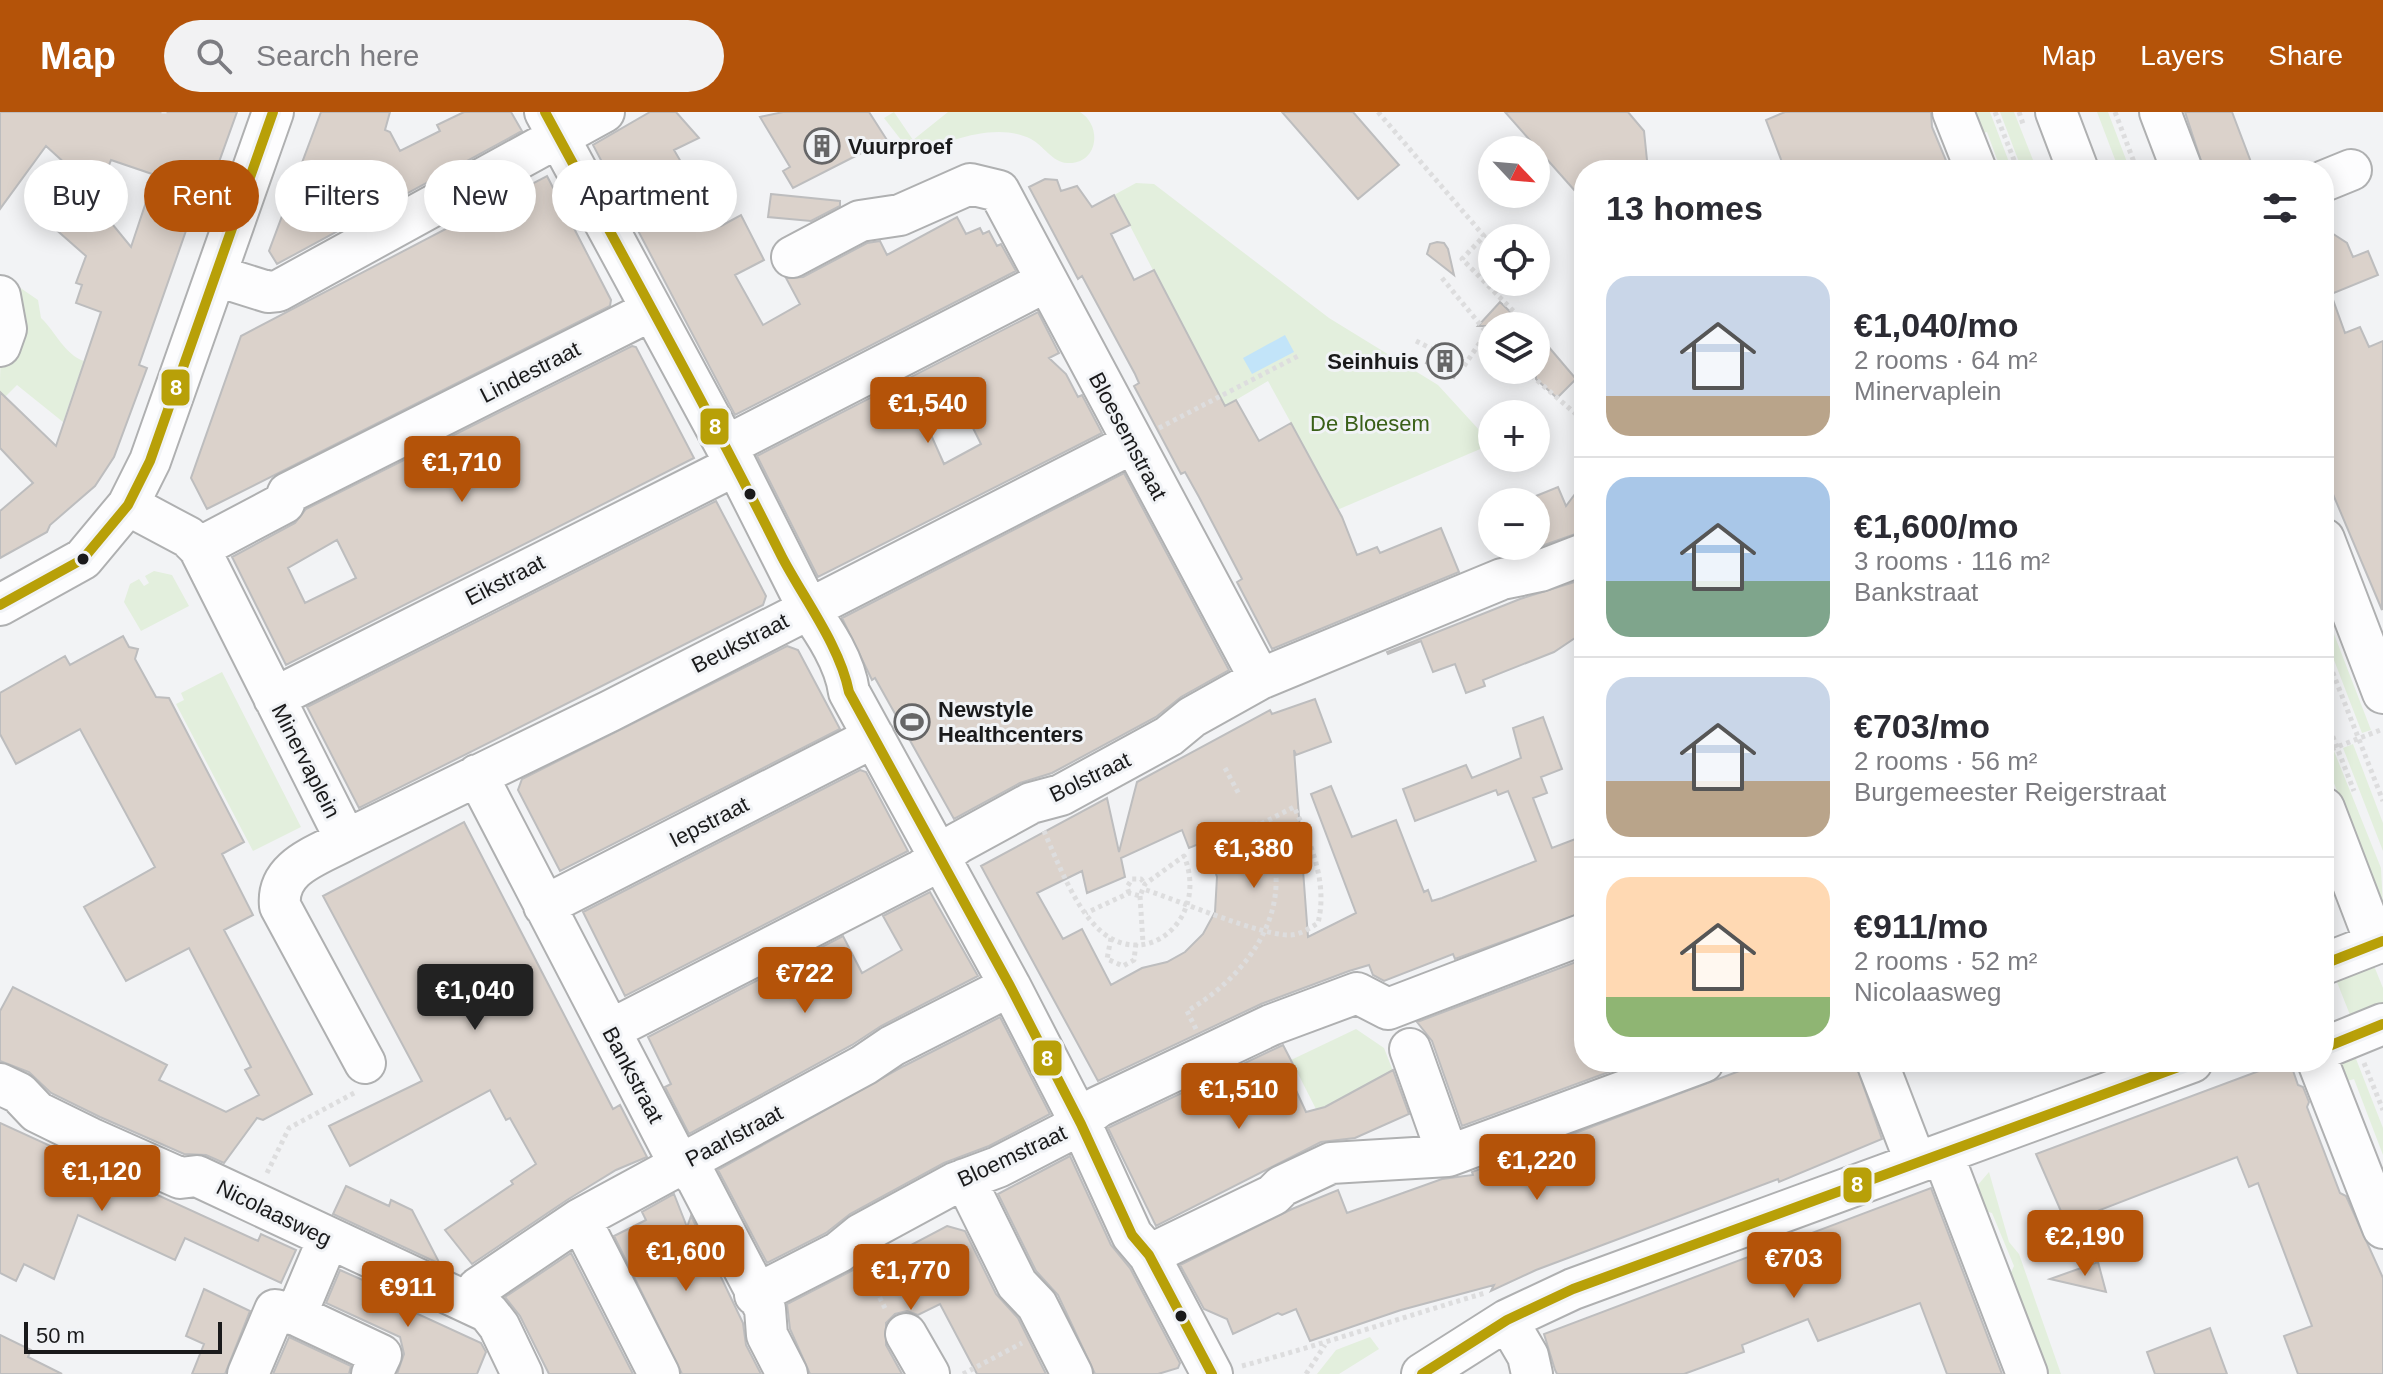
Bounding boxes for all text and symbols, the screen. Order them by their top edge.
search box [164,20,724,92]
icon: search [192,34,236,78]
text: Map [40,35,116,77]
text: Search here [256,39,419,72]
text: Map [2042,40,2096,71]
text: Layers [2140,40,2224,71]
text: Share [2268,40,2343,71]
building icon: Vuurproef [803,127,841,165]
place label: Vuurproef [848,134,953,159]
north arrow [1478,136,1550,208]
map controls [1478,136,1550,560]
chip: Buy [24,160,128,232]
chip: Rent [144,160,259,232]
chip: Filters [275,160,408,232]
chip: New [424,160,536,232]
chip: Apartment [552,160,737,232]
icon: filters [2258,186,2302,230]
text: 13 homes [1606,189,1763,227]
button: locate [1478,224,1550,296]
text: €1,040/mo [1854,306,2018,344]
icon: home [1670,308,1766,404]
button: layers [1478,312,1550,384]
street label: Lindestraat [476,336,584,408]
building icon: Seinhuis [1426,342,1464,380]
text: 2 rooms · 64 m² [1854,345,2038,375]
place label: Seinhuis [1327,349,1419,374]
line badge: 8 [160,368,191,407]
street label: Bloesemstraat [1084,368,1172,504]
text: 8 [170,375,182,400]
text: Minervaplein [1854,376,2001,406]
pin: €1,540 [863,377,993,445]
text: €1,540 [888,388,968,418]
button: + [1478,400,1550,472]
line badge: 8 [699,407,730,446]
park label: De Bloesem [1310,411,1430,436]
text: 8 [709,414,721,439]
pin: €1,710 [397,436,527,504]
text: €1,710 [422,447,502,477]
unlabelled marker [742,486,758,502]
button: − [1478,488,1550,560]
text: €1,600/mo [1854,507,2018,545]
icon: home [1670,509,1766,605]
text: 3 rooms · 116 m² [1854,546,2050,576]
street label: Eikstraat [461,549,549,611]
unlabelled marker [75,551,91,567]
text: Bankstraat [1854,577,1978,607]
street label: Beukstraat [687,608,793,678]
place label: Newstyle Healthcenters [938,697,1084,747]
street label: Minervaplein [267,700,345,822]
sports icon: Newstyle Healthcenters [893,703,931,741]
text: €703/mo [1854,707,1990,745]
icon: home [1670,709,1766,805]
text: 2 rooms · 56 m² [1854,746,2038,776]
street label: Bolstraat [1046,747,1134,807]
text: Burgemeester Reigerstraat [1854,777,2166,807]
street label: Iepstraat [665,791,753,853]
pin: €1,380 [1189,822,1319,890]
text: €1,380 [1214,833,1294,863]
text: €911/mo [1854,907,1988,945]
icon: home [1670,909,1766,1005]
text: 2 rooms · 52 m² [1854,946,2038,976]
pin: €722 [758,947,852,1015]
text: €722 [776,958,834,988]
pin: €1,040 [410,964,540,1032]
text: €1,040 [435,975,515,1005]
text: Nicolaasweg [1854,977,2001,1007]
street label: Bankstraat [597,1023,669,1127]
line badge: 8 [1032,1039,1063,1077]
text: 8 [1041,1046,1053,1071]
pin: €1,510 [1174,1063,1304,1131]
text: €1,510 [1199,1074,1279,1104]
street label: Paarlstraat [681,1100,787,1172]
street label: Bloemstraat [954,1120,1070,1192]
pin: €1,220 [1472,1134,1602,1202]
pin: €1,120 [37,1145,167,1213]
text: €1,220 [1497,1145,1577,1175]
text: €1,120 [62,1156,142,1186]
line badge: 8 [1842,1166,1873,1204]
text: 8 [1851,1172,1863,1197]
street label: Nicolaasweg [212,1174,336,1252]
pin: €2,190 [2020,1210,2150,1278]
text: €2,190 [2045,1221,2125,1251]
pin: €1,600 [621,1225,751,1293]
pin: €703 [1747,1232,1841,1300]
text: €1,600 [646,1236,726,1266]
text: €703 [1765,1243,1823,1273]
pin: €1,770 [846,1244,976,1312]
text: €1,770 [871,1255,951,1285]
pin: €911 [361,1261,455,1329]
text: €911 [380,1272,436,1302]
unlabelled marker [1173,1308,1189,1324]
scale bar [24,1318,222,1354]
text: 50 m [36,1323,85,1348]

